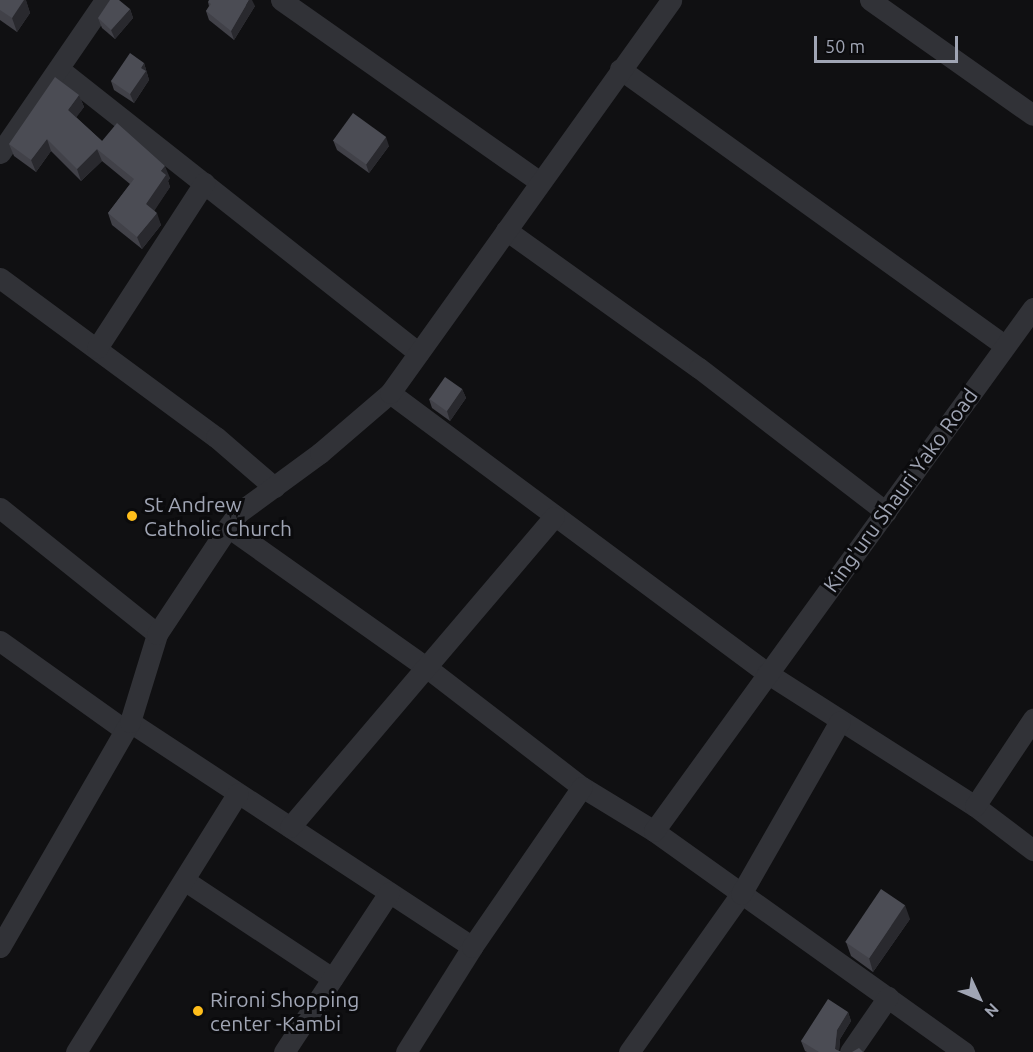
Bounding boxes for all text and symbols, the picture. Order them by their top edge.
scale bar [817,24,961,62]
text: 50 m [825,36,865,56]
street label: King'uru Shauri Yako Road [818,383,982,597]
place label: St Andrew Catholic Church [144,491,292,541]
marker: St Andrew Catholic Church [125,509,139,523]
north arrow [949,968,1009,1028]
place label: Rironi Shopping center -Kambi [210,986,359,1036]
text: N [981,1000,1003,1021]
marker: Rironi Shopping center -Kambi [191,1004,205,1018]

